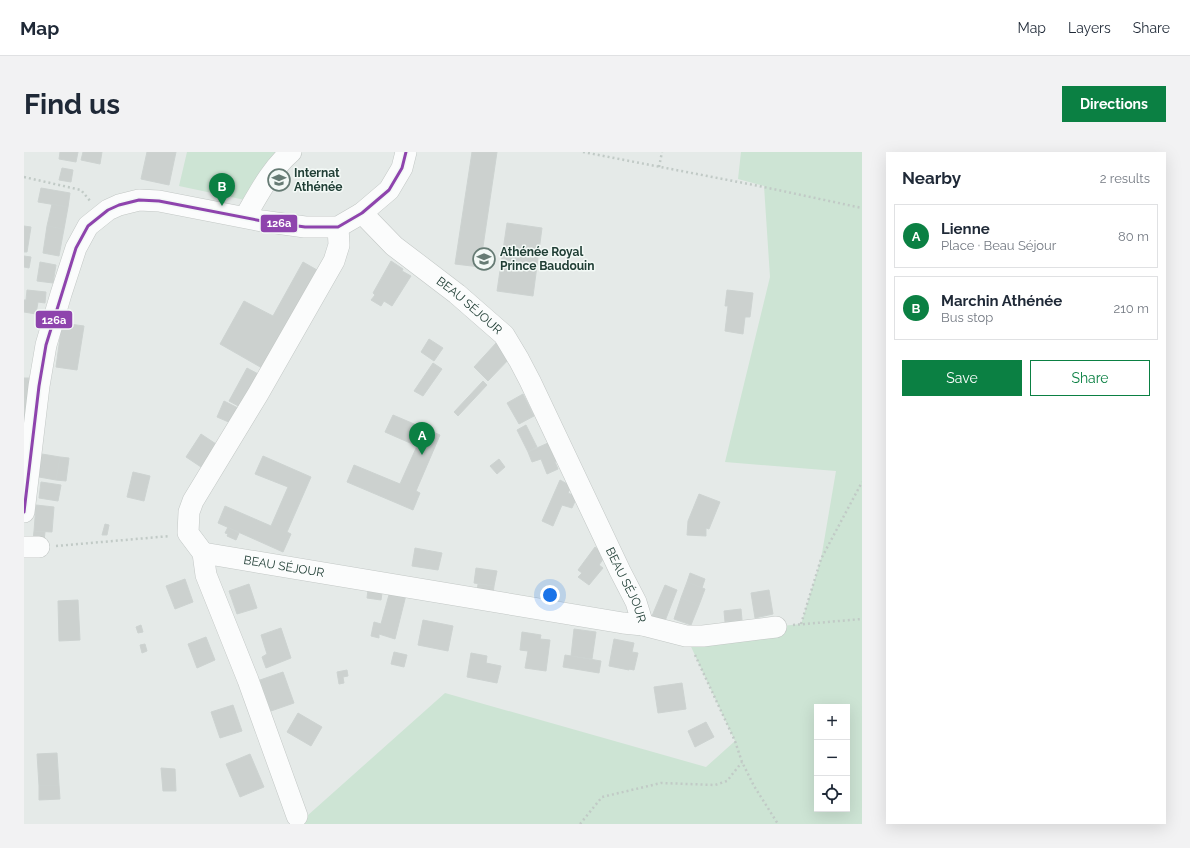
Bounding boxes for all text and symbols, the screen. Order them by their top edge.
text: Map [20,17,59,39]
text: Map [1018,20,1046,36]
text: Layers [1068,20,1111,36]
text: Share [1133,20,1170,36]
button: Directions [1062,86,1166,122]
text: Find us [24,88,120,121]
place label: Internat Athénée [294,166,342,194]
school or university icon: Internat Athénée [266,167,292,193]
text: Nearby [902,168,961,188]
text: 2 results [1100,171,1150,186]
pin: B [209,173,235,206]
line badge: 126a [260,214,298,233]
text: 126a [267,217,291,230]
text: Lienne [941,220,990,238]
text: A [912,229,920,244]
text: 80 m [1118,229,1149,244]
text: Place · Beau Séjour [941,238,1056,253]
place label: Athénée Royal Prince Baudouin [500,245,594,273]
school or university icon: Athénée Royal Prince Baudouin [471,246,497,272]
street label: BEAU SÉJOUR [434,274,505,337]
text: Marchin Athénée [941,292,1062,310]
text: B [912,301,920,316]
text: 210 m [1113,301,1149,316]
line badge: 126a [35,310,73,329]
text: Bus stop [941,310,993,325]
text: 126a [42,314,66,327]
button: Save [902,360,1022,396]
button: Share [1030,360,1150,396]
pin: A [409,422,435,455]
street label: BEAU SÉJOUR [603,545,649,625]
street label: BEAU SÉJOUR [243,553,325,580]
your location [540,585,560,605]
map controls [814,704,850,812]
button: + [814,704,850,740]
button: − [814,740,850,776]
button: locate [814,776,850,812]

